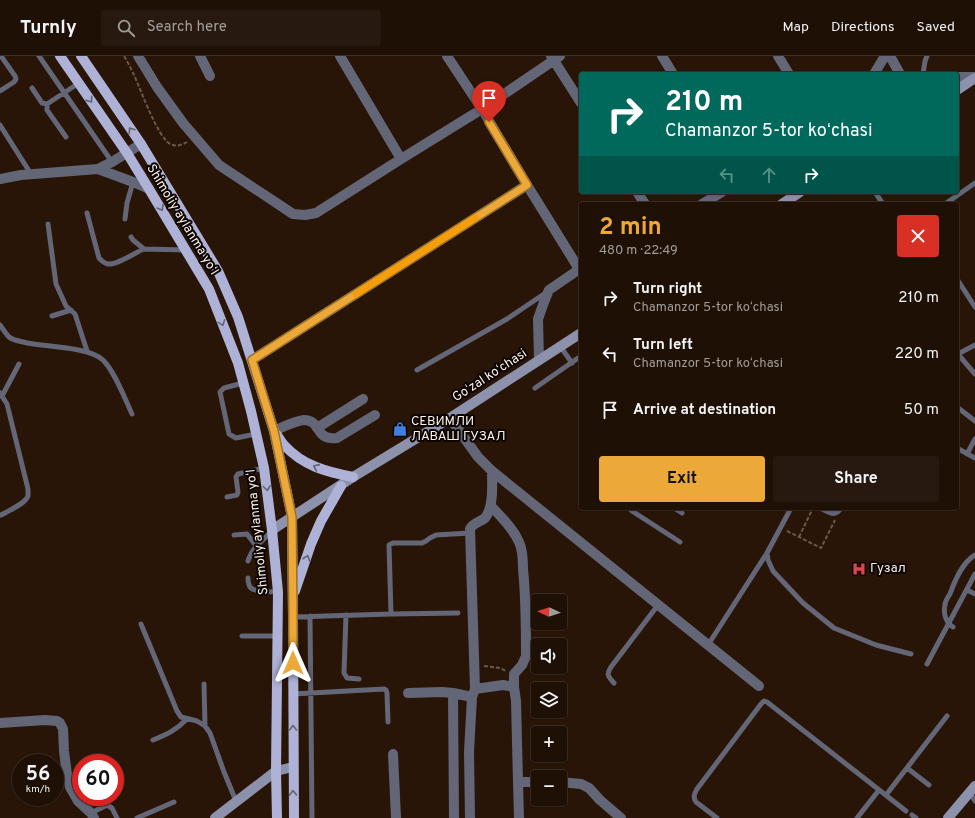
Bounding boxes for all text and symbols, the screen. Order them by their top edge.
search box [101,10,381,46]
text: Turnly [20,16,77,40]
icon: search [115,17,137,39]
text: Search here [147,18,227,37]
text: Map [783,19,809,36]
text: Directions [831,19,895,36]
text: Saved [917,19,955,36]
pin [472,81,506,122]
text: 210 m [665,85,743,121]
icon: arrive [478,87,500,109]
icon: right [599,88,651,140]
one-way arrow [85,95,92,102]
text: Chamanzor 5-tor koʻchasi [665,120,873,143]
one-way arrow [128,127,136,134]
street label: Shimoliy aylanma yoʻl [143,162,221,278]
icon: left [716,164,738,186]
icon: ahead [758,164,780,186]
icon: right [800,164,822,186]
one-way arrow [157,204,164,211]
text: 2 min [599,213,662,243]
button: close [897,215,939,257]
text: 480 m · 22:49 [599,243,678,259]
text: Turn right [633,280,702,299]
icon: right [599,287,621,309]
text: 210 m [898,289,939,308]
text: Chamanzor 5-tor koʻchasi [633,300,783,316]
one-way arrow [218,319,226,326]
text: Turn left [633,336,693,355]
icon: left [599,343,621,365]
text: 220 m [895,345,939,364]
street label: Goʻzal koʻchasi [450,346,530,406]
text: Chamanzor 5-tor koʻchasi [633,356,783,372]
icon: arrive [599,399,621,421]
text: Arrive at destination [633,401,776,420]
text: 50 m [904,401,939,420]
place label: СЕВИМЛИ ЛАВАШ ГУЗАЛ [411,414,506,445]
shop icon: СЕВИМЛИ ЛАВАШ ГУЗАЛ [392,421,408,437]
button: Exit [599,456,765,502]
button: Share [773,456,939,502]
one-way arrow [312,464,320,472]
street label: Shimoliy aylanma yoʻl [243,468,273,596]
one-way arrow [262,485,271,491]
one-way arrow [302,554,310,561]
hospital icon: Гузал [851,561,867,577]
place label: Гузал [870,561,906,577]
north arrow [531,594,567,630]
map controls [531,594,567,806]
button: sound [531,638,567,674]
position arrow [272,642,314,684]
button: layers [531,682,567,718]
one-way arrow [289,725,297,731]
button: + [531,726,567,762]
speed limit sign: 60 [72,754,124,806]
text: 56 [26,762,50,788]
button: − [531,770,567,806]
text: km/h [26,783,50,796]
one-way arrow [289,790,297,796]

